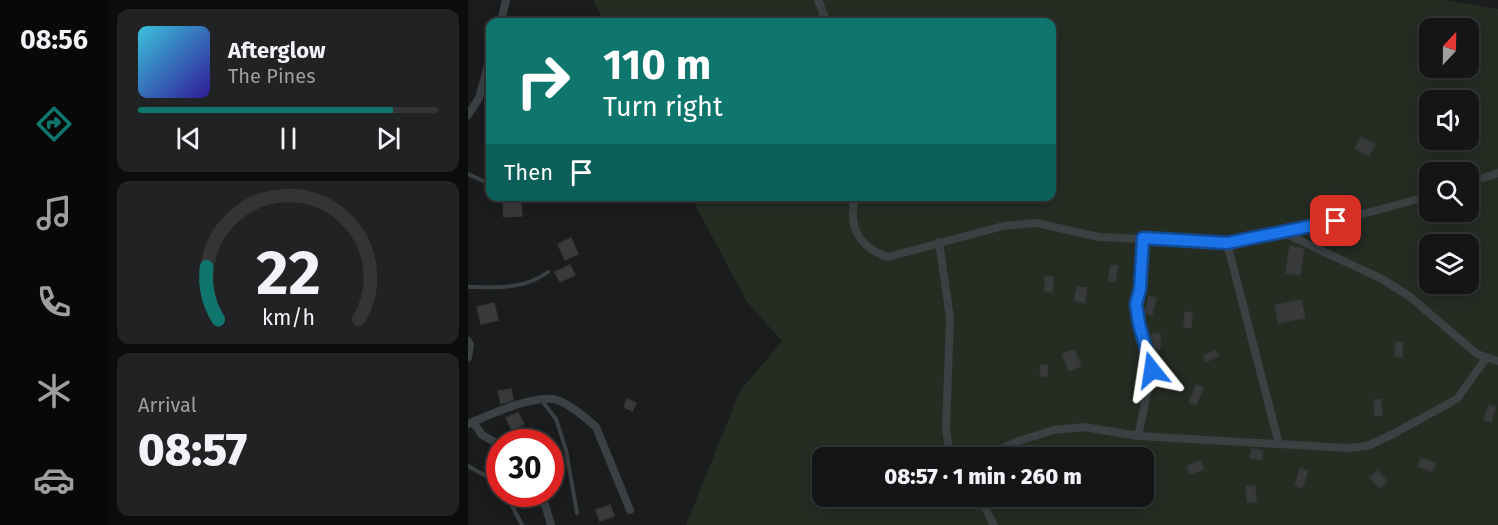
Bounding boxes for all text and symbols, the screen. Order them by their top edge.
north arrow [1419,18,1479,78]
map controls [1419,18,1479,294]
text: 08:56 [20,24,88,56]
text: Afterglow [228,37,325,64]
text: 110 m [603,40,711,90]
icon: right [504,42,582,120]
text: The Pines [228,64,315,88]
button: sound [1419,90,1479,150]
text: Turn right [603,91,723,123]
icon: directions [33,103,75,145]
icon: previous [172,122,205,155]
icon: pause [272,122,305,155]
icon: next [372,122,405,155]
icon: arrive [565,156,598,189]
text: Then [504,159,553,186]
button: search [1419,162,1479,222]
icon: music [33,192,75,234]
pin [1310,195,1361,246]
icon: arrive [1319,204,1352,237]
button: layers [1419,234,1479,294]
text: 22 [256,236,320,311]
icon: phone [33,281,75,323]
text: km/h [261,305,315,331]
position arrow [1120,338,1184,402]
icon: climate [33,370,75,412]
text: Arrival [138,393,197,417]
text: 08:57 [138,423,247,477]
speed limit sign: 30 [486,429,564,507]
icon: car [33,459,75,501]
text: 08:57 · 1 min · 260 m [884,463,1082,490]

